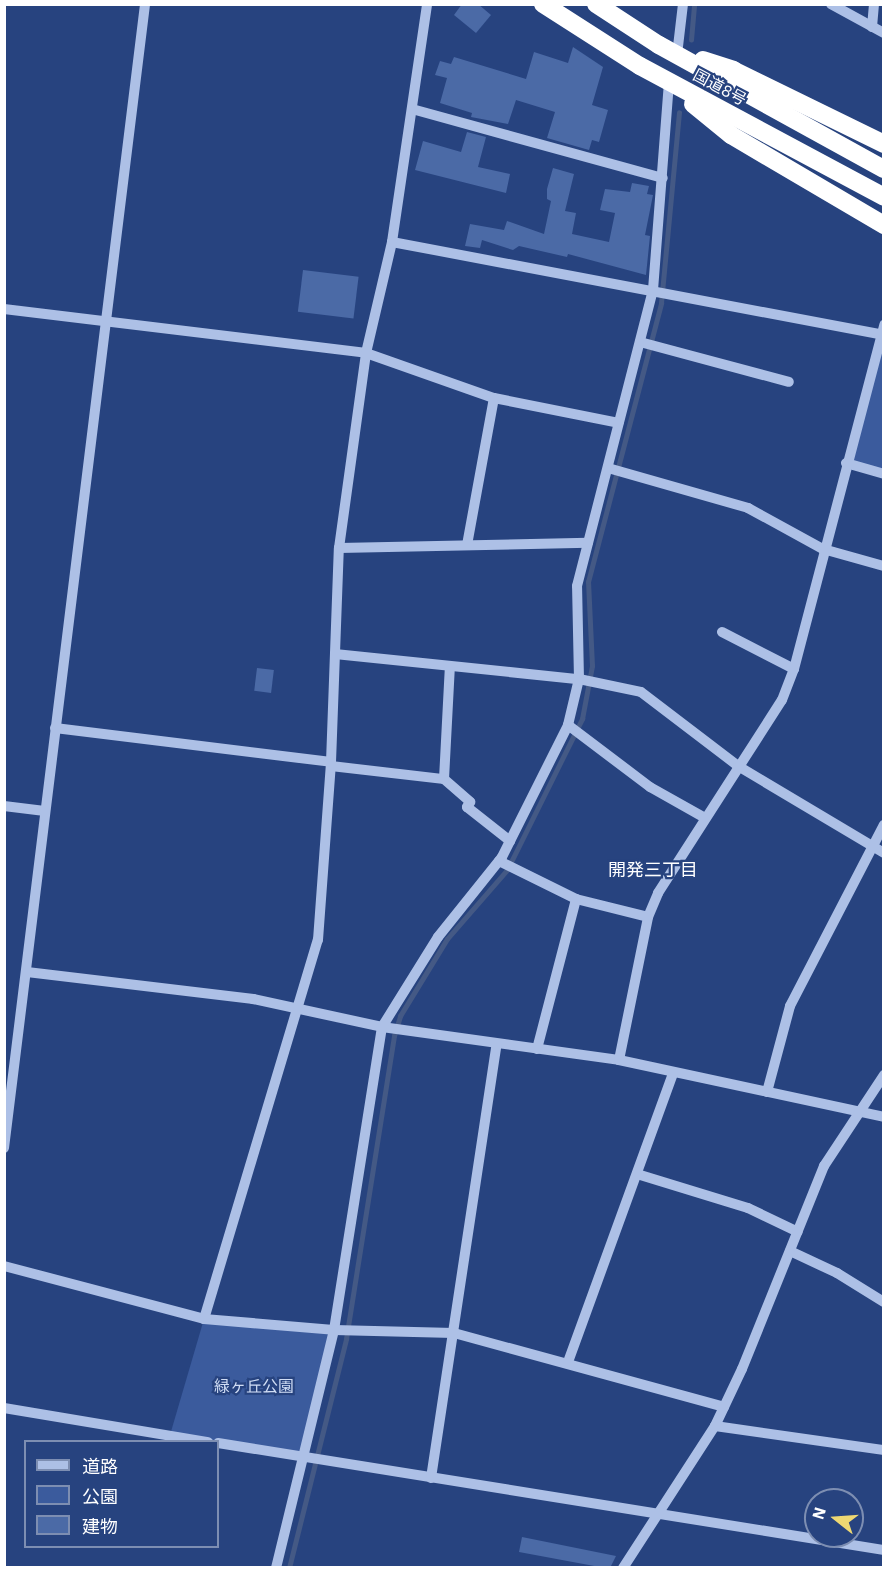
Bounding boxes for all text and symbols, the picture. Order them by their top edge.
street label: 国道8号 [690,65,750,109]
district label: 開発三丁目 [608,859,698,881]
park label: 緑ヶ丘公園 [214,1376,294,1396]
legend [24,1440,219,1548]
text: 道路 [82,1455,118,1478]
text: 公園 [82,1485,118,1508]
north arrow [804,1488,864,1548]
text: N [807,1505,830,1522]
text: 建物 [82,1515,118,1538]

